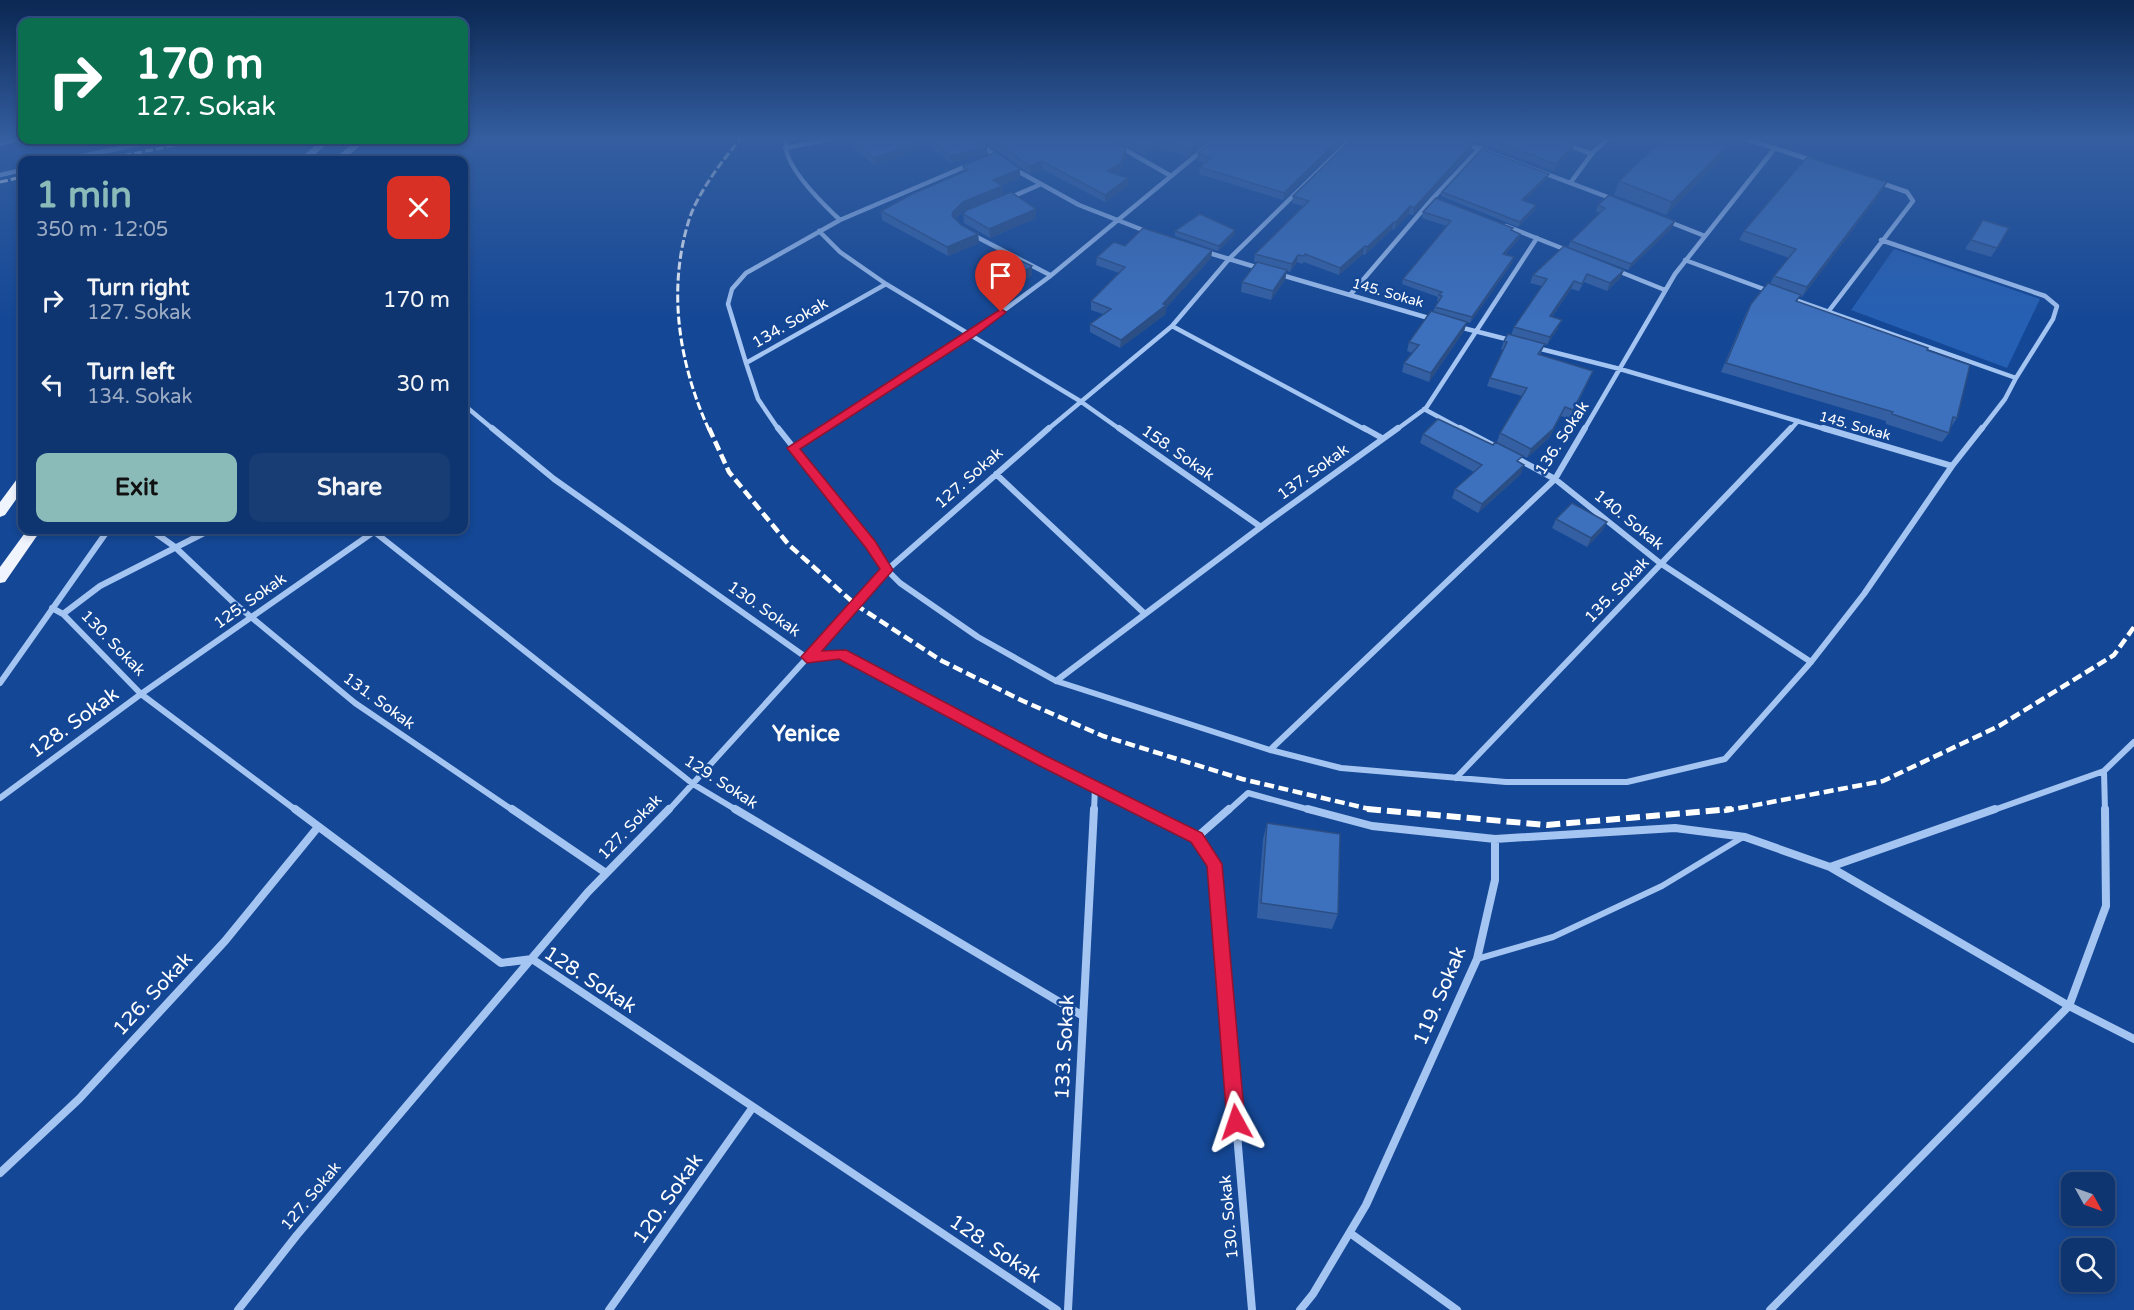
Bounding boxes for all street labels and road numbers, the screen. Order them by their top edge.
street label: 145. Sokak [1350,275,1426,311]
street label: 134. Sokak [748,293,832,353]
street label: 136. Sokak [1531,397,1593,479]
street label: 145. Sokak [1817,408,1893,444]
street label: 158. Sokak [1138,421,1218,486]
street label: 137. Sokak [1273,439,1353,505]
street label: 127. Sokak [931,443,1007,513]
street label: 140. Sokak [1590,486,1668,554]
street label: 135. Sokak [1581,553,1654,627]
street label: 125. Sokak [210,569,290,633]
street label: 130. Sokak [724,577,804,642]
street label: 130. Sokak [77,606,150,680]
street label: 131. Sokak [339,668,419,734]
street label: 128. Sokak [24,682,124,764]
street label: 129. Sokak [680,751,762,813]
street label: 127. Sokak [594,790,666,864]
street label: 128. Sokak [539,941,641,1019]
street label: 119. Sokak [1408,943,1472,1049]
street label: 126. Sokak [108,947,198,1041]
street label: 133. Sokak [1050,994,1080,1100]
street label: 120. Sokak [628,1149,708,1249]
street label: 127. Sokak [276,1157,346,1234]
street label: 130. Sokak [1215,1174,1243,1260]
street label: 128. Sokak [945,1210,1045,1288]

